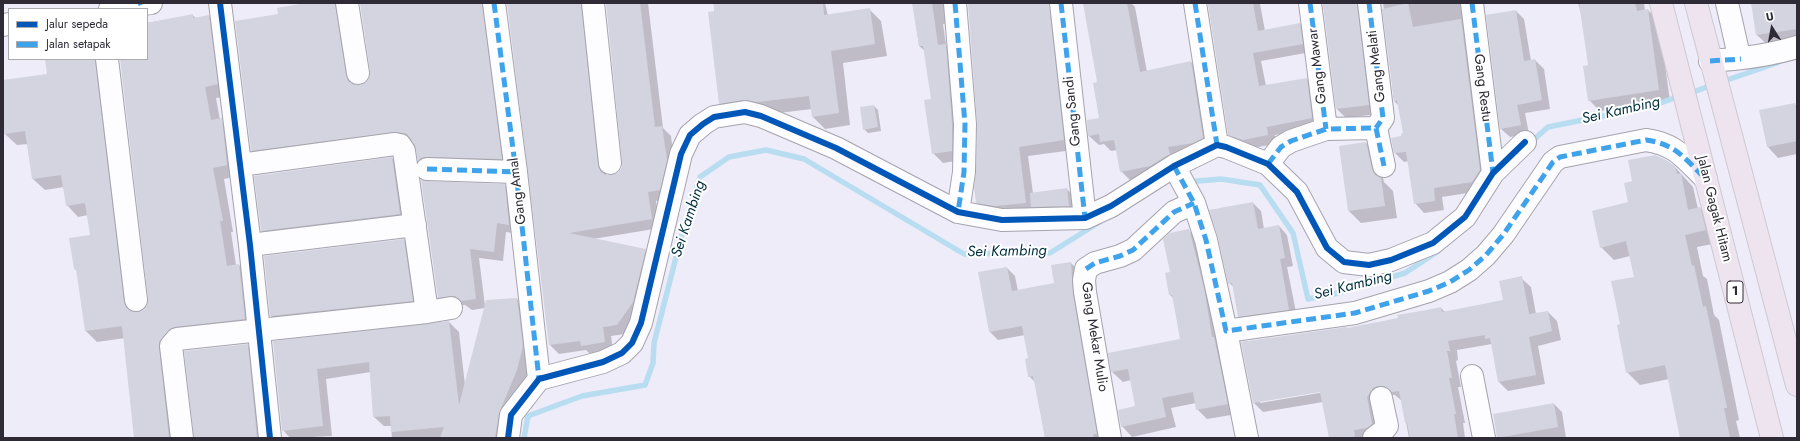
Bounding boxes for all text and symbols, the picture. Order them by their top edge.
legend [8,8,148,60]
north arrow [1752,8,1792,48]
text: U [1764,8,1775,25]
text: Jalur sepeda [46,15,108,33]
street label: Gang Mawar [1305,27,1331,105]
street label: Gang Melati [1364,29,1390,103]
text: Jalan setapak [46,35,111,53]
street label: Gang Restu [1469,53,1495,123]
street label: Gang Sandi [1061,75,1085,147]
water label: Sei Kambing [1580,93,1662,129]
street label: Jalan Gagak Hitam [1693,154,1735,264]
street label: Gang Amal [506,157,530,225]
water label: Sei Kambing [668,178,710,260]
water label: Sei Kambing [967,242,1047,262]
water label: Sei Kambing [1312,268,1394,304]
street label: Gang Mekar Mulio [1077,281,1111,393]
road number: 1 [1727,281,1743,303]

